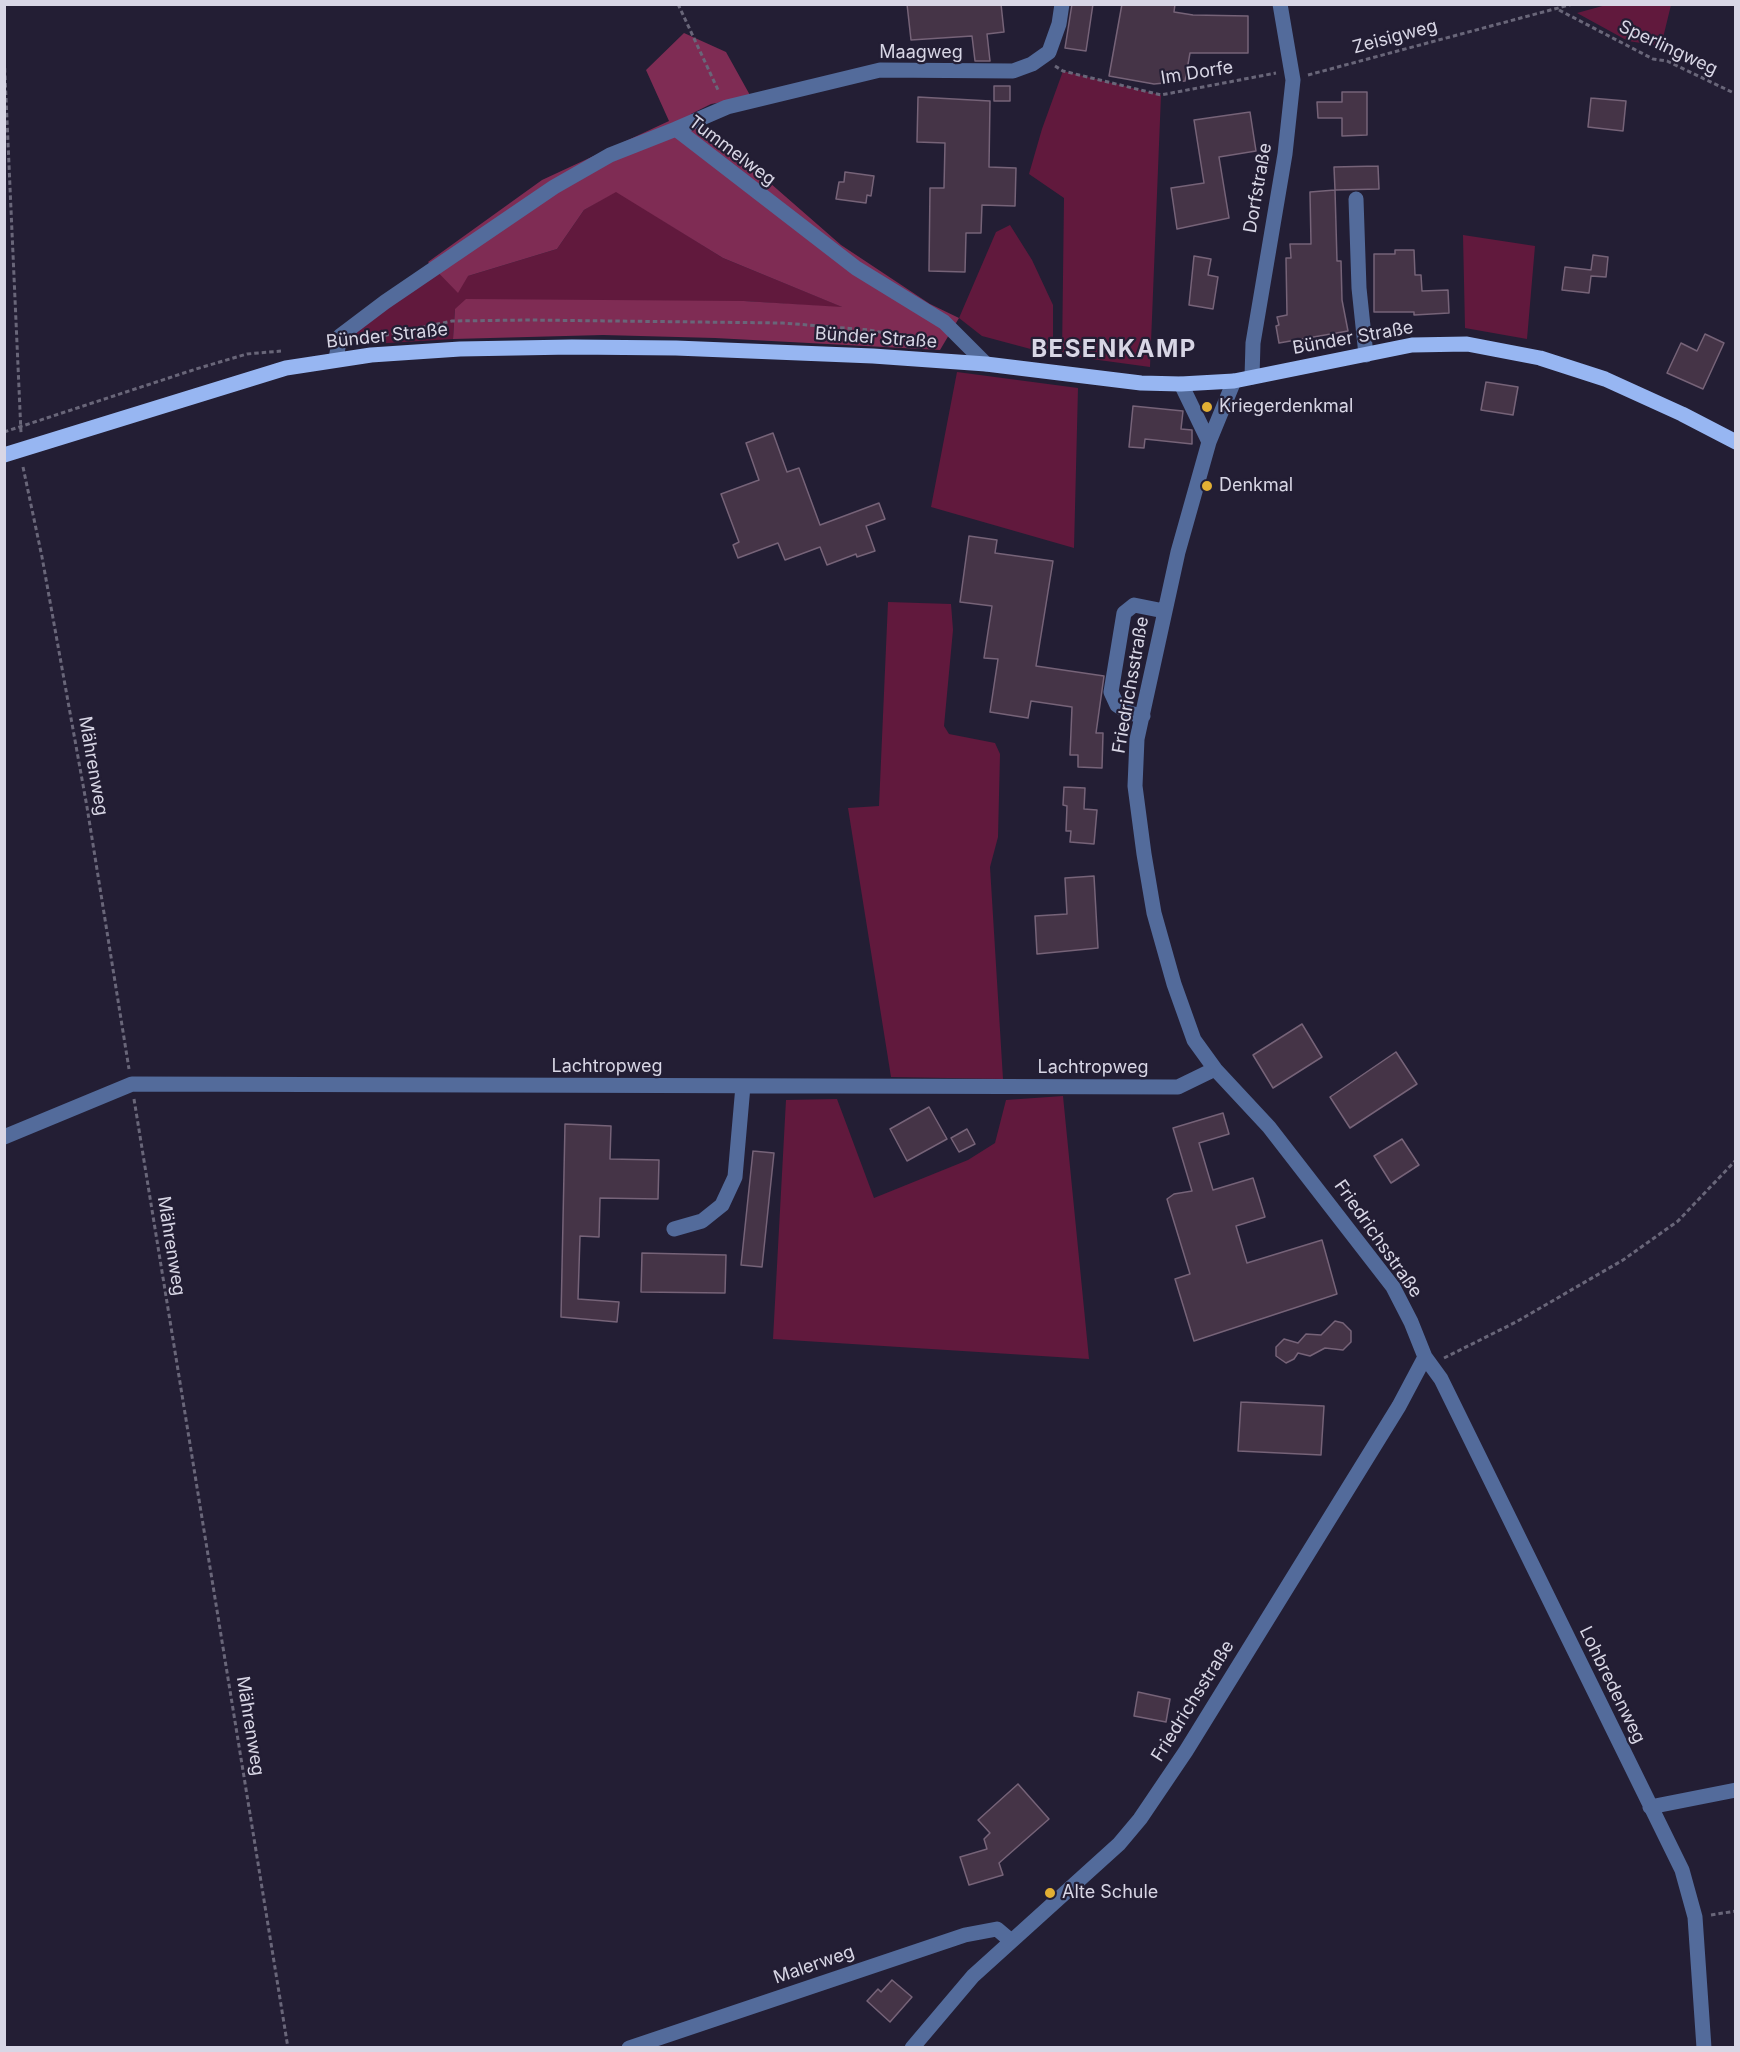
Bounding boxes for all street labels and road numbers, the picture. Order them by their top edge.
street label: Zeisigweg [1350,15,1440,59]
street label: Sperlingweg [1615,16,1721,80]
street label: Maagweg [879,42,963,64]
street label: Im Dorfe [1159,57,1235,89]
street label: Tummelweg [684,111,780,191]
street label: Dorfstraße [1239,141,1277,235]
street label: Bünder Straße [1291,317,1415,359]
street label: Bünder Straße [325,319,449,353]
street label: Bünder Straße [814,323,938,353]
street label: Friedrichsstraße [1108,615,1154,755]
street label: Mährenweg [74,715,112,817]
street label: Lachtropweg [551,1056,663,1078]
street label: Lachtropweg [1037,1057,1149,1079]
street label: Friedrichsstraße [1329,1176,1427,1302]
street label: Mährenweg [152,1195,190,1297]
street label: Lohbredenweg [1574,1623,1650,1747]
street label: Friedrichsstraße [1147,1636,1239,1766]
street label: Mährenweg [231,1675,269,1777]
street label: Malerweg [771,1941,857,1989]

